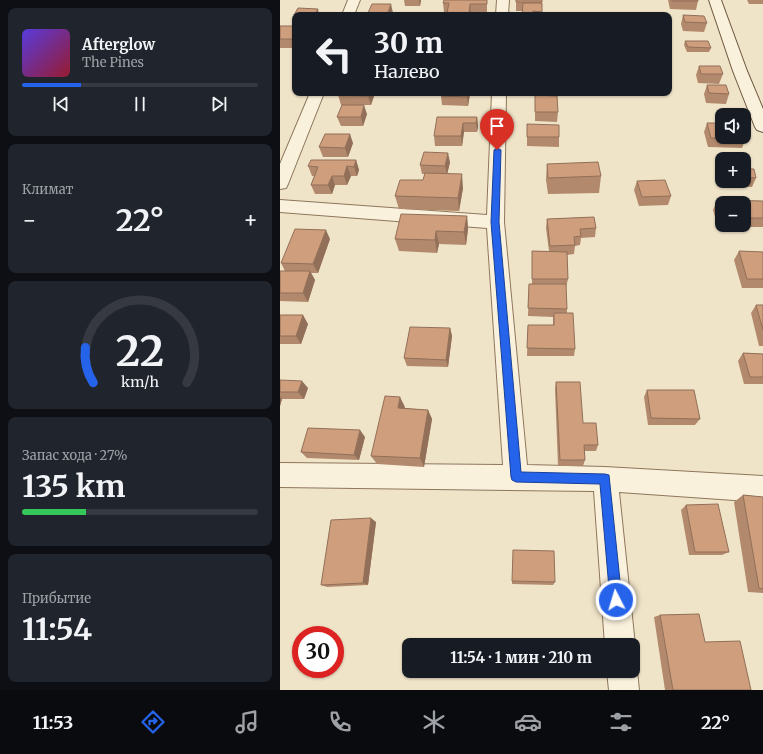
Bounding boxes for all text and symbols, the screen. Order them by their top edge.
text: 30 m [374,25,443,61]
icon: left [308,28,360,80]
text: Afterglow [82,35,155,54]
text: The Pines [82,54,144,71]
text: Налево [374,60,440,83]
icon: previous [50,93,72,115]
icon: pause [129,93,151,115]
icon: next [208,93,230,115]
map controls [715,108,751,232]
button: sound [715,108,751,144]
pin [480,109,514,150]
icon: arrive [486,115,508,137]
button: + [715,152,751,188]
text: Климат [22,181,73,198]
button: − [715,196,751,232]
text: 22° [116,201,164,239]
text: − [22,206,37,234]
text: + [243,206,258,234]
text: 22 [116,325,164,377]
text: km/h [121,373,159,391]
text: Запас хода · 27% [22,447,128,464]
text: 135 km [22,467,125,505]
position arrow [595,579,637,621]
text: Прибытие [22,590,91,607]
text: 11:54 [22,610,92,648]
speed limit sign: 30 [292,626,344,678]
text: 11:54 · 1 мин · 210 m [450,648,592,667]
icon: directions [139,708,167,736]
icon: music [233,708,261,736]
icon: phone [326,708,354,736]
icon: climate [420,708,448,736]
icon: car [514,708,542,736]
icon: filters [607,708,635,736]
text: 11:53 [33,711,73,734]
text: 22° [701,711,730,734]

